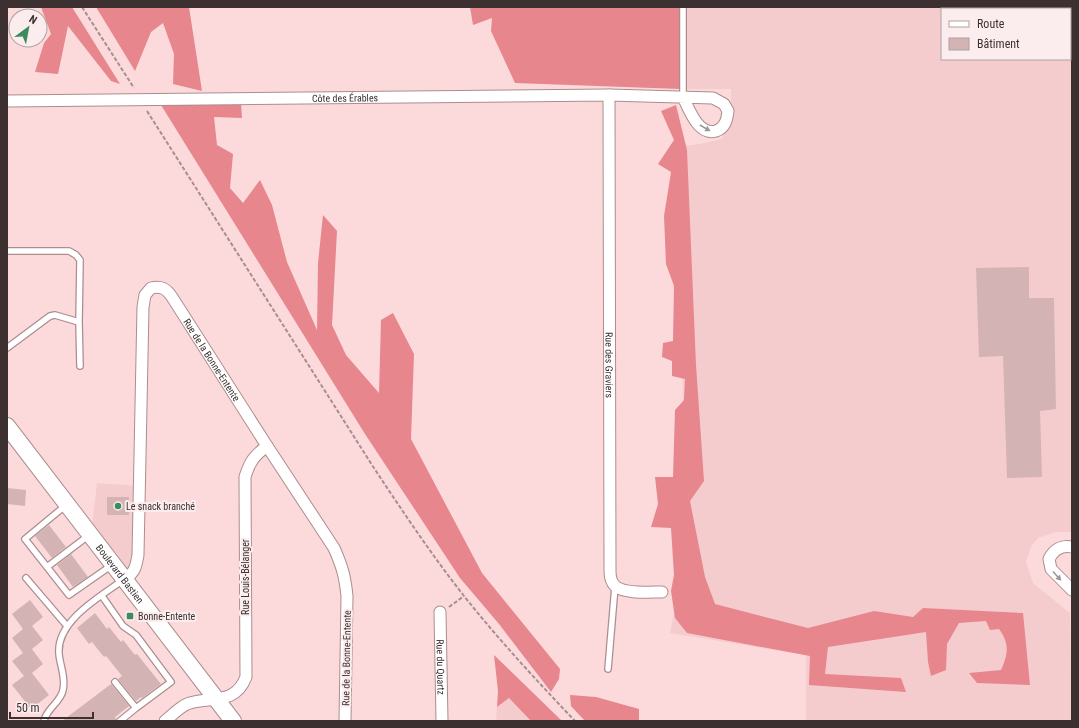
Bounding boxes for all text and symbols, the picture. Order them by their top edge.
north arrow [8,8,48,48]
legend [941,8,1071,60]
text: N [27,13,40,27]
text: Route [977,17,1005,31]
text: Bâtiment [977,37,1020,51]
street label: Côte des Érables [312,92,379,104]
one-way arrow [699,125,711,132]
street label: Rue de la Bonne-Entente [181,317,242,404]
street label: Rue des Graviers [603,332,615,398]
marker: Le snack branché [113,501,123,511]
place label: Le snack branché [126,501,195,512]
street label: Rue Louis-Bélanger [240,539,251,615]
street label: Boulevard Bastien [94,542,146,606]
one-way arrow [1053,571,1062,581]
street label: Rue de la Bonne-Entente [340,610,353,706]
marker: Bonne-Entente [125,611,135,621]
place label: Bonne-Entente [138,611,196,622]
street label: Rue du Quartz [435,639,447,695]
scale bar [10,694,93,720]
text: 50 m [16,701,40,715]

